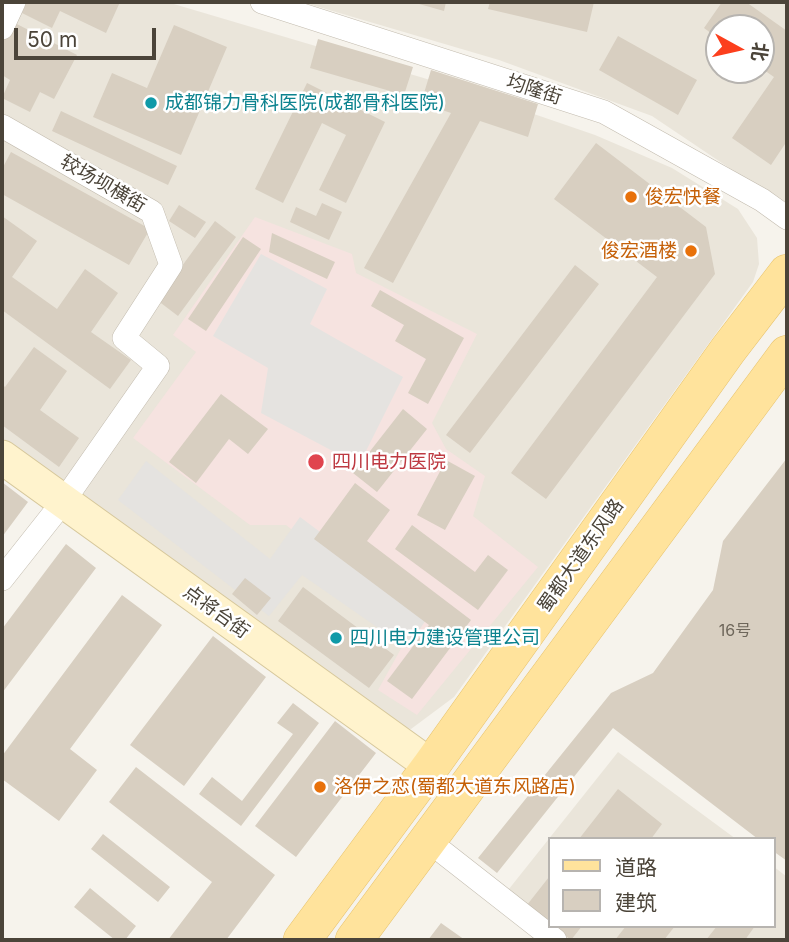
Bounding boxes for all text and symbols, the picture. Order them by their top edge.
scale bar [18,14,159,58]
north arrow [705,14,775,84]
text: 50 m [27,27,77,52]
text: 北 [747,41,772,63]
street label: 均隆街 [503,70,565,110]
place label: 成都锦力骨科医院(成都骨科医院) [165,92,445,114]
marker: 成都锦力骨科医院(成都骨科医院) [143,95,159,111]
street label: 较场坝横街 [56,150,150,218]
place label: 俊宏快餐 [645,186,721,208]
marker: 俊宏快餐 [623,189,639,205]
place label: 俊宏酒楼 [601,240,677,262]
marker: 俊宏酒楼 [683,243,699,259]
place label: 四川电力医院 [332,451,446,473]
marker: 四川电力医院 [306,452,326,472]
street label: 蜀都大道东风路 [534,495,628,617]
street label: 点将台街 [179,580,253,644]
house number: 16号 [719,621,751,641]
place label: 四川电力建设管理公司 [350,627,540,649]
marker: 四川电力建设管理公司 [328,630,344,646]
place label: 洛伊之恋(蜀都大道东风路店) [334,776,576,798]
marker: 洛伊之恋(蜀都大道东风路店) [312,779,328,795]
legend [548,837,775,928]
text: 道路 [615,855,657,880]
text: 建筑 [615,890,657,915]

